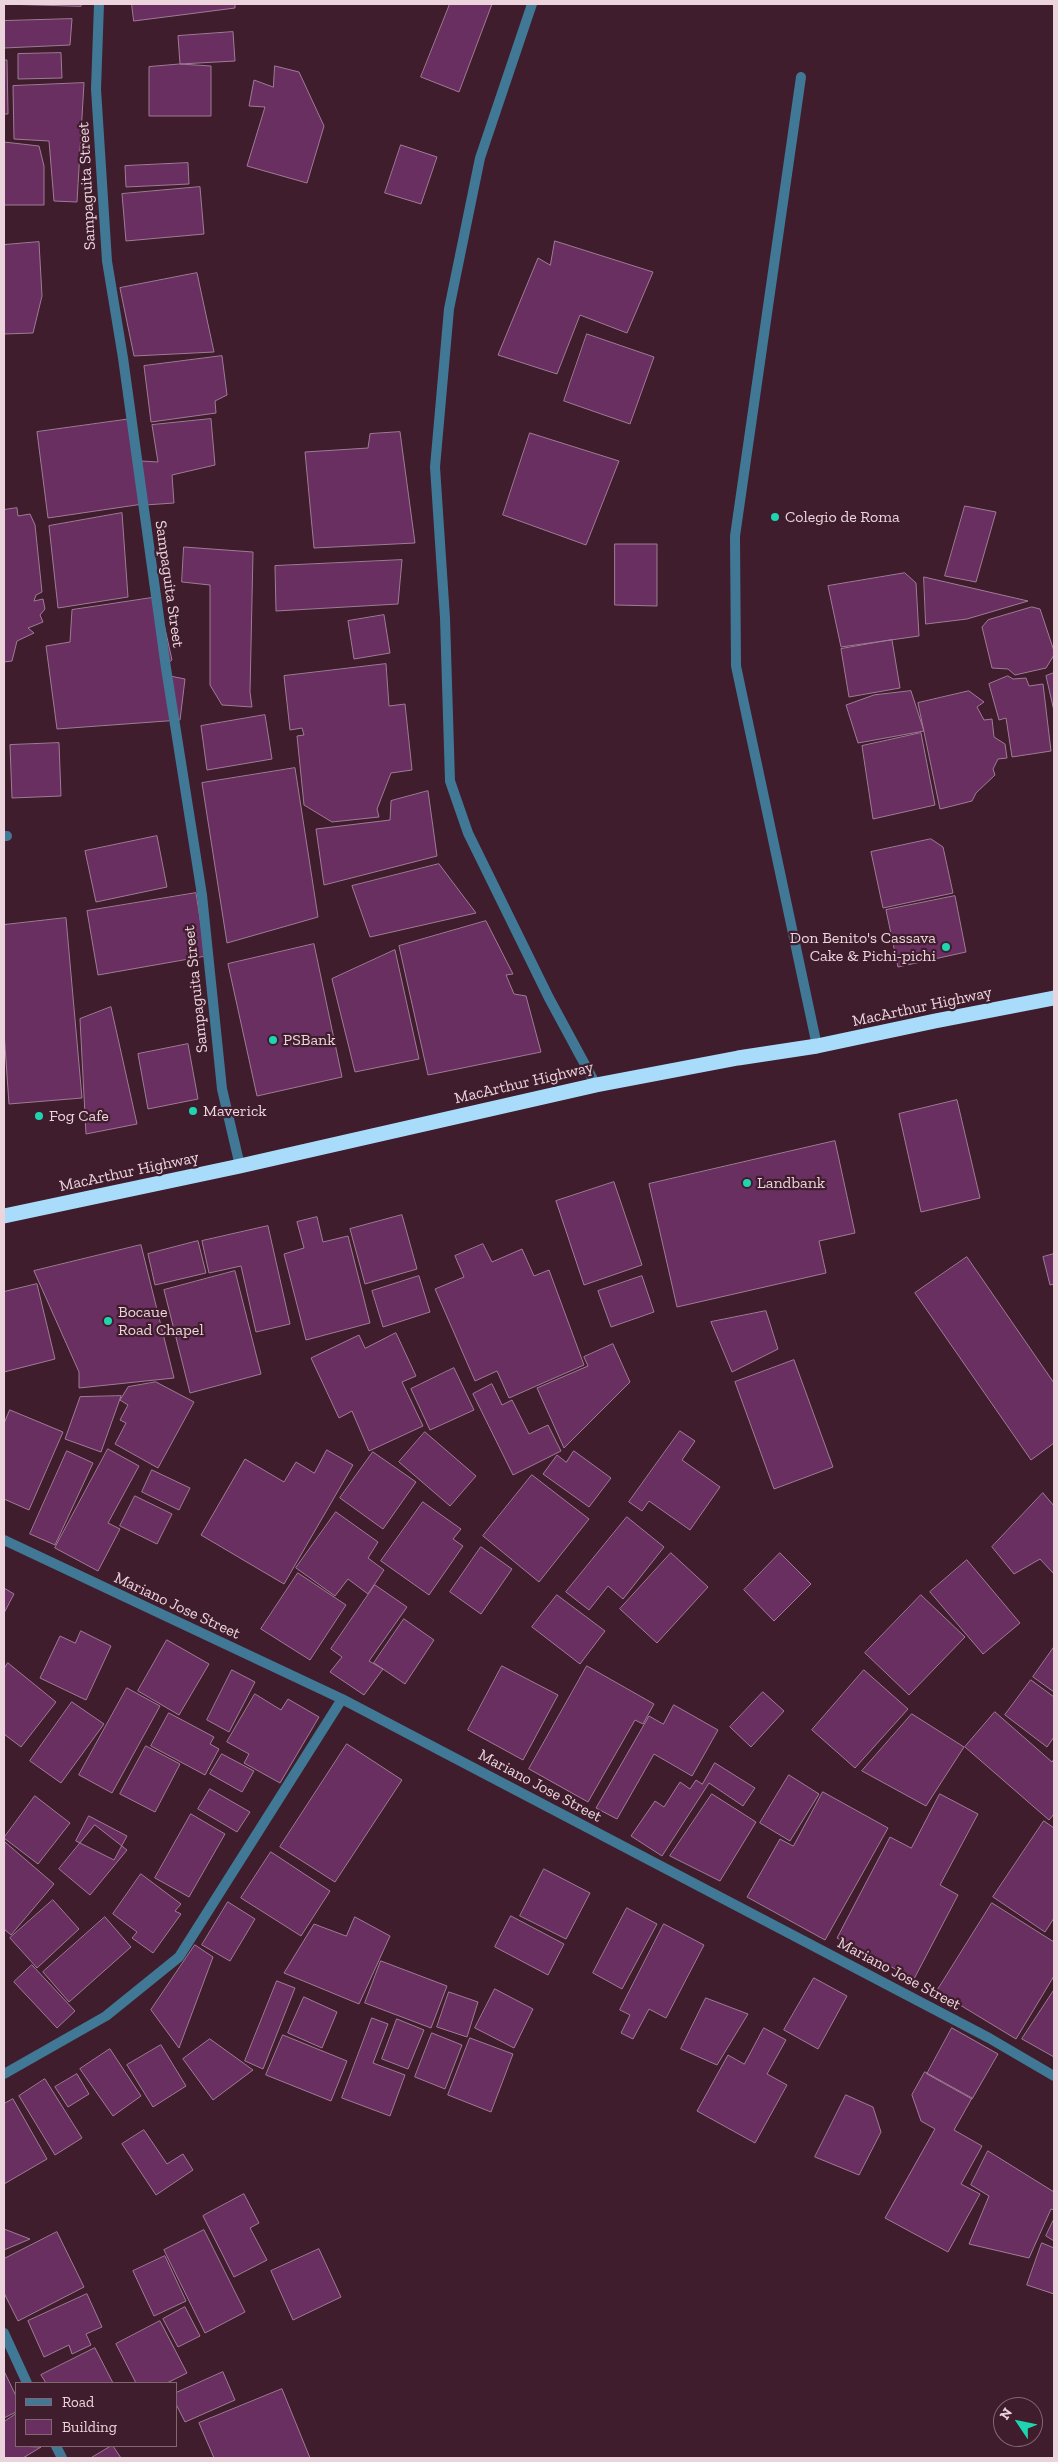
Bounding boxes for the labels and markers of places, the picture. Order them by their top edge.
place label: Colegio de Roma [785,507,900,527]
marker: Colegio de Roma [769,511,781,523]
place label: Don Benito's Cassava Cake & Pichi-pichi [790,928,936,966]
marker: Don Benito's Cassava Cake & Pichi-pichi [940,941,952,953]
place label: PSBank [283,1030,336,1050]
marker: PSBank [267,1034,279,1046]
place label: Maverick [203,1101,267,1121]
marker: Maverick [187,1105,199,1117]
place label: Fog Cafe [49,1106,109,1126]
marker: Fog Cafe [33,1110,45,1122]
place label: Landbank [757,1173,825,1193]
marker: Landbank [741,1177,753,1189]
place label: Bocaue Road Chapel [118,1302,204,1340]
marker: Bocaue Road Chapel [102,1315,114,1327]

